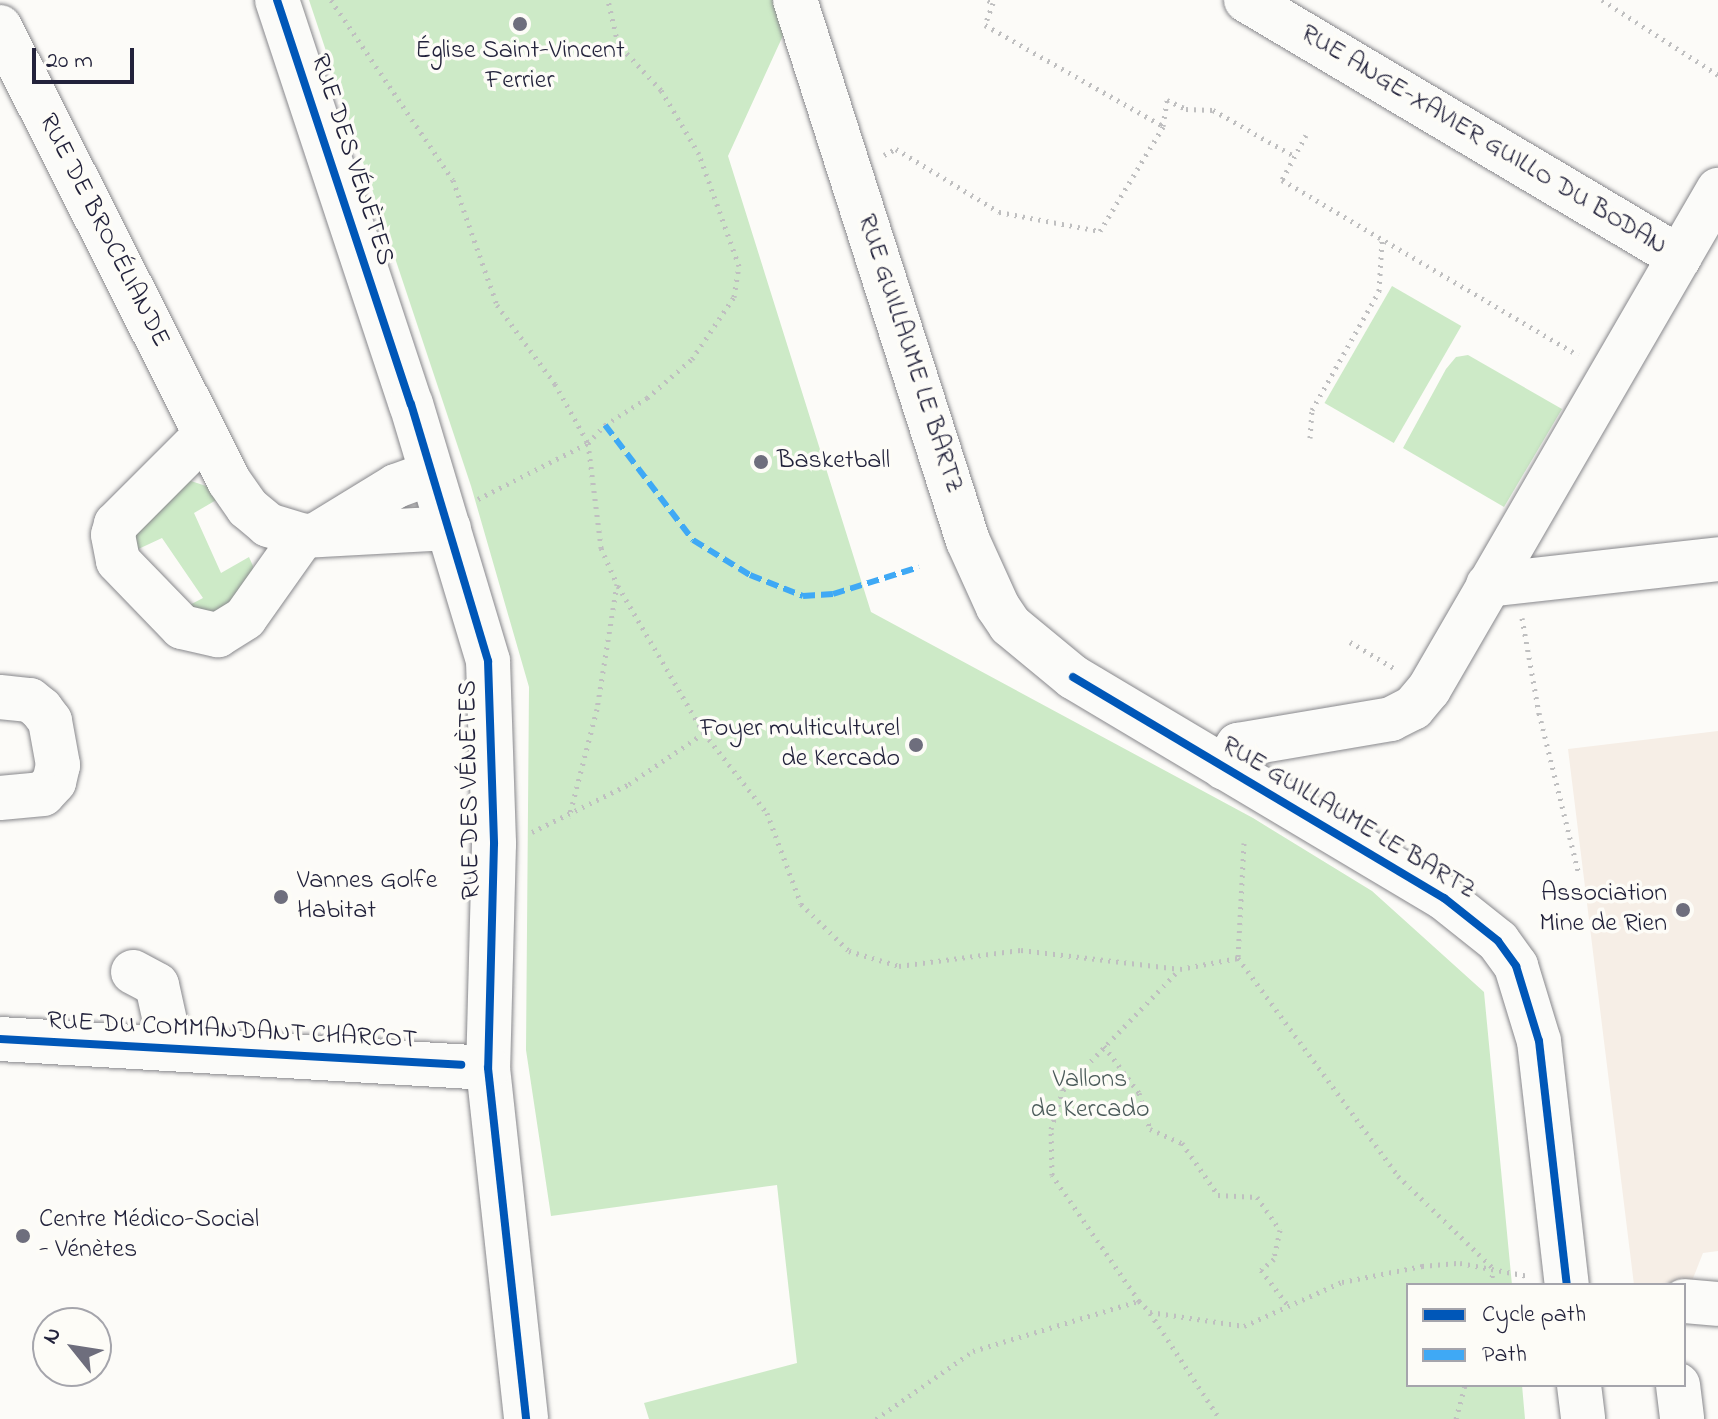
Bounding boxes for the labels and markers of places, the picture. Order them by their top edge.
marker: Église Saint-Vincent Ferrier [511,15,529,33]
place label: Église Saint-Vincent Ferrier [415,36,625,98]
place label: Basketball [777,446,890,478]
marker: Basketball [752,453,770,471]
place label: Foyer multiculturel de Kercado [700,714,900,776]
marker: Foyer multiculturel de Kercado [907,736,925,754]
place label: Vannes Golfe Habitat [297,866,437,928]
place label: Association Mine de Rien [1539,879,1667,940]
marker: Vannes Golfe Habitat [272,888,290,906]
marker: Association Mine de Rien [1674,901,1692,919]
place label: Centre Médico-Social - Vénètes [39,1205,259,1266]
marker: Centre Médico-Social - Vénètes [14,1227,32,1245]

